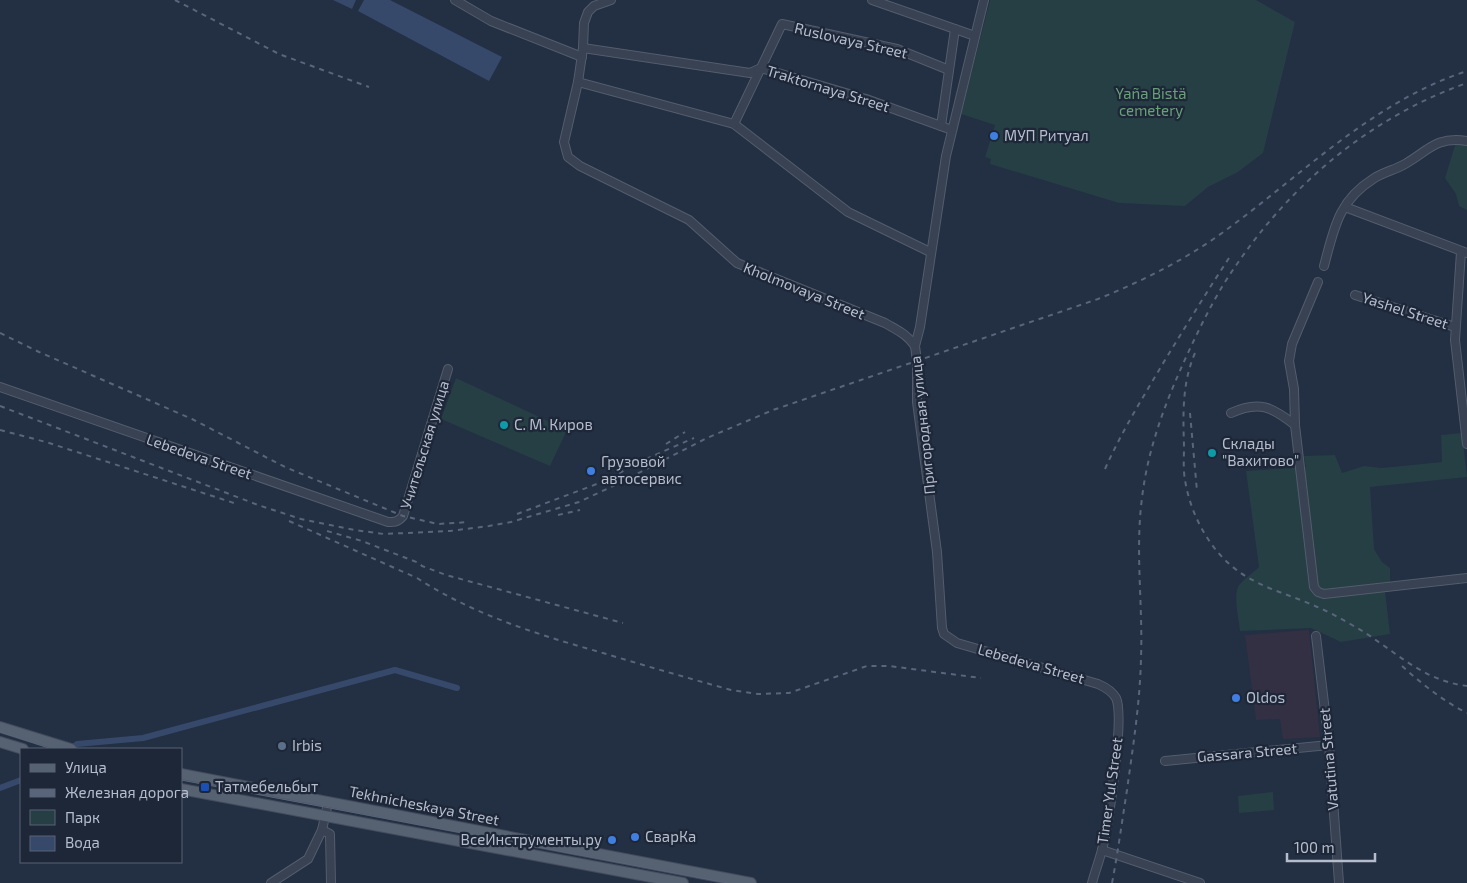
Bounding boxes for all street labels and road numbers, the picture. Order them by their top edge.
street label: Ruslovaya Street [793,18,910,62]
street label: Traktornaya Street [765,61,892,115]
street label: Kholmovaya Street [741,257,868,323]
street label: Yashel Street [1360,288,1451,333]
street label: Пригородная улица [906,355,939,495]
street label: Учительская улица [396,378,453,512]
street label: Lebedeva Street [144,430,255,483]
street label: Lebedeva Street [976,639,1087,687]
street label: Vatutina Street [1315,707,1341,811]
street label: Timer Yul Street [1093,736,1125,845]
street label: Gassara Street [1196,739,1298,765]
street label: Tekhnicheskaya Street [348,782,501,828]

